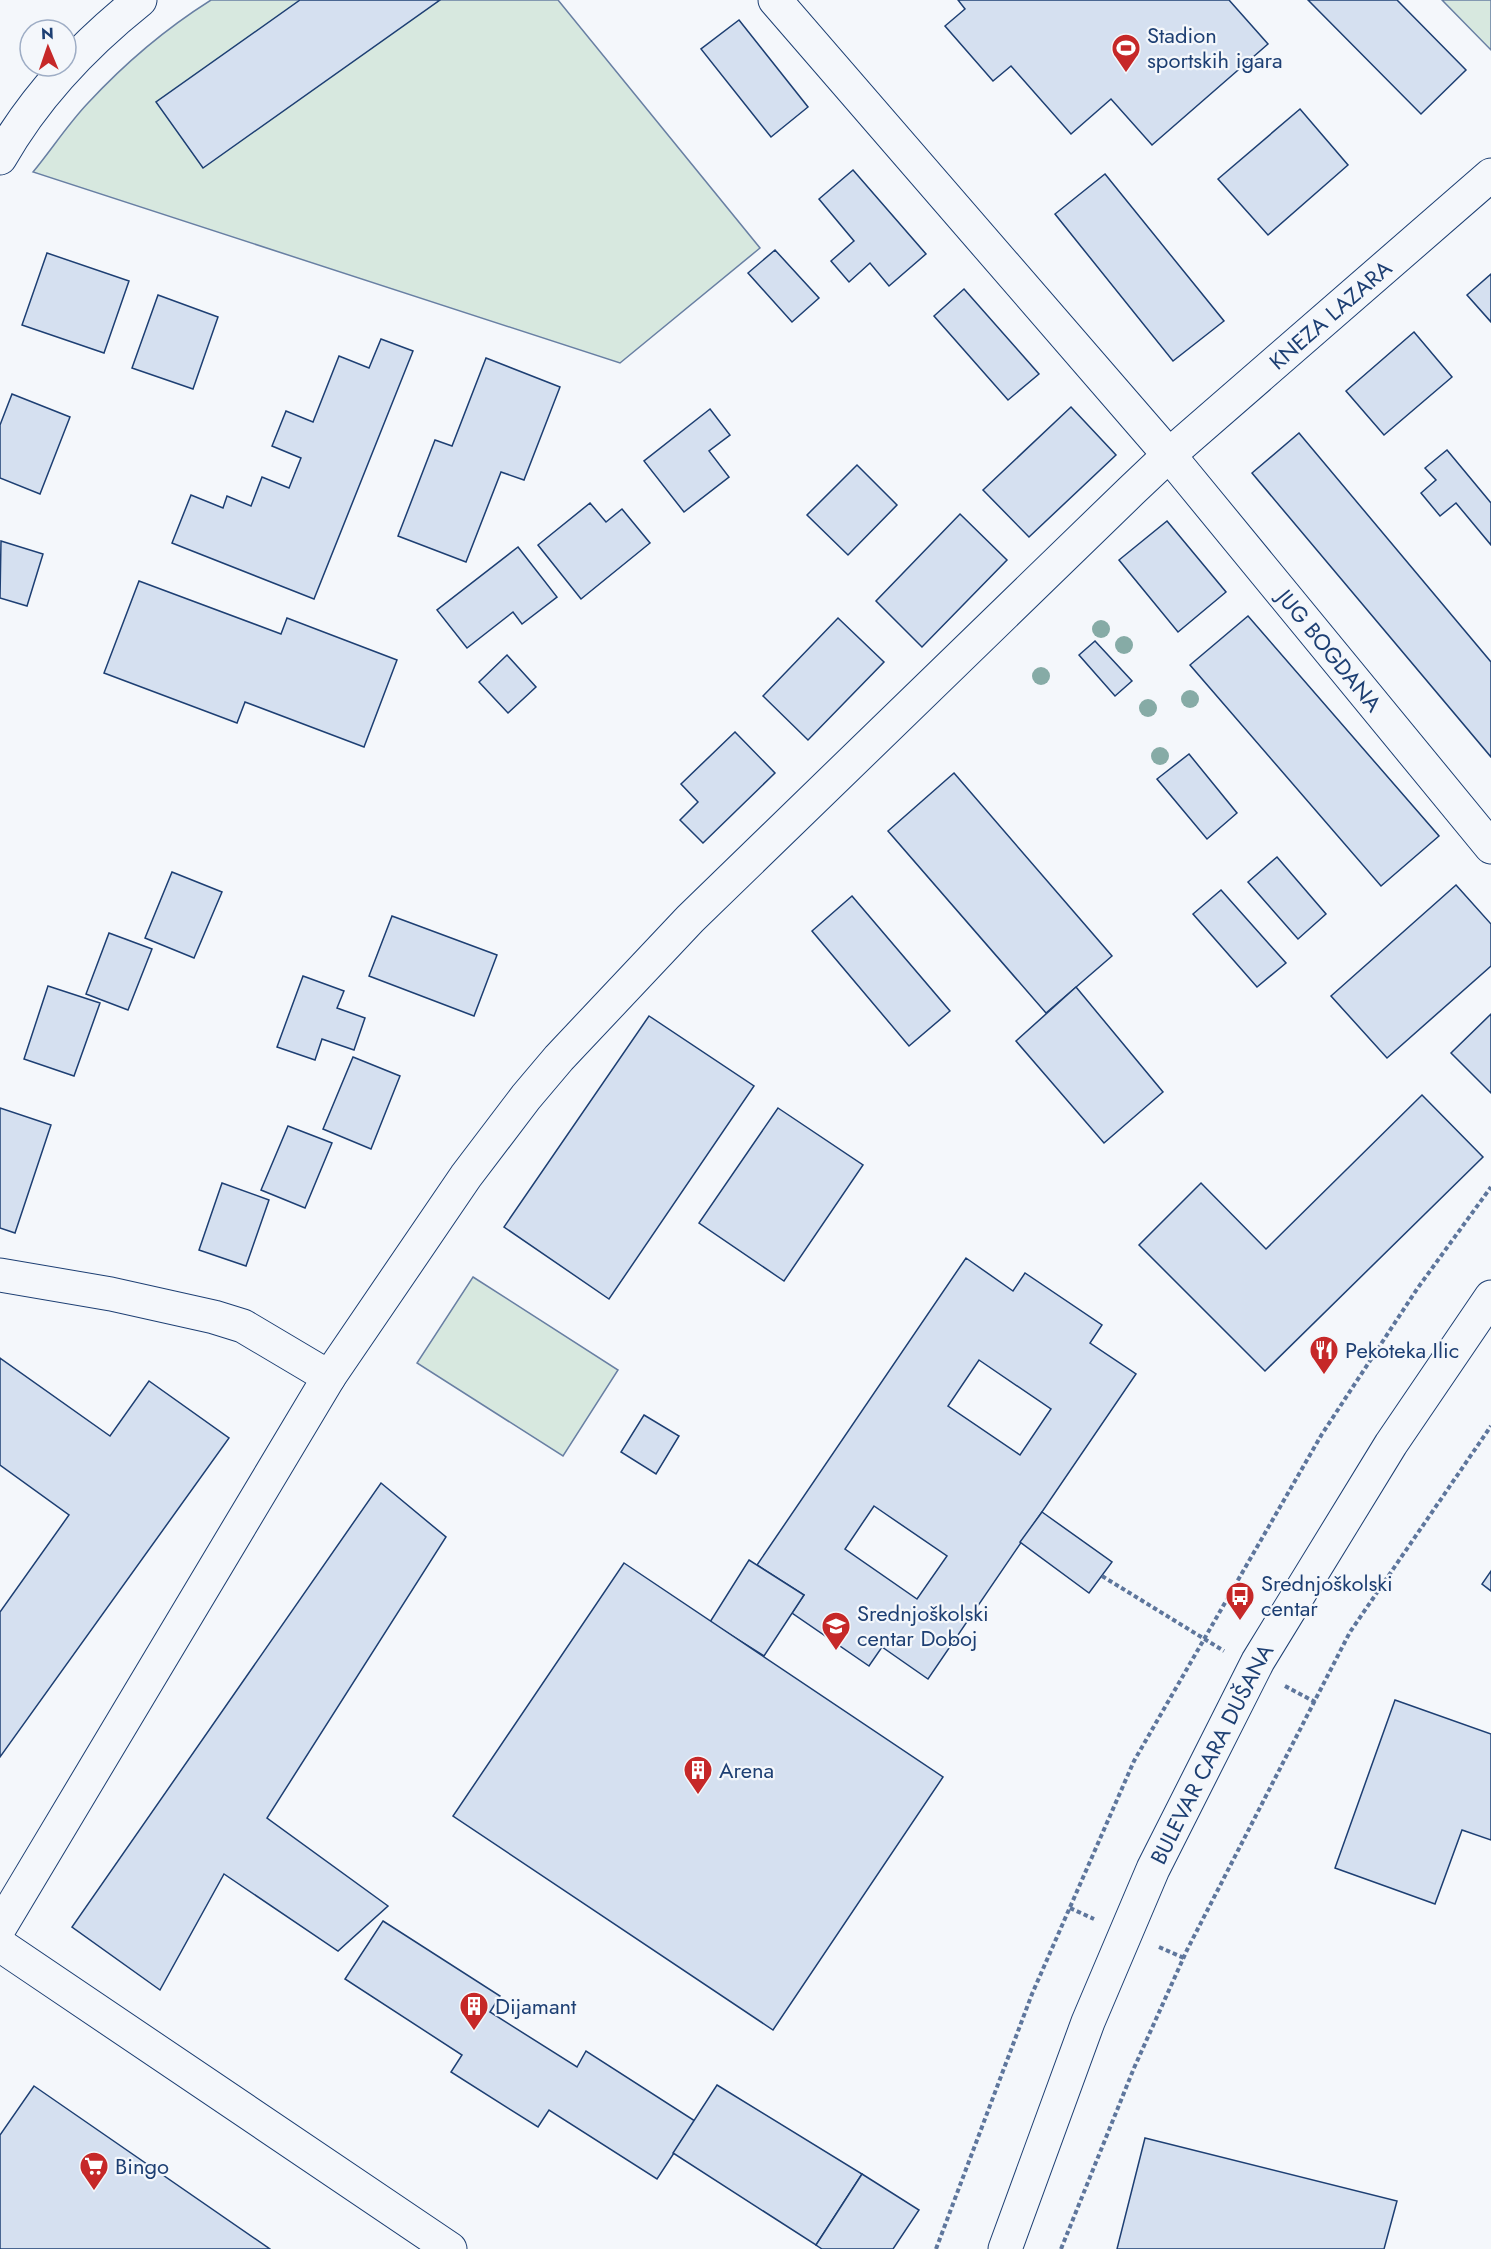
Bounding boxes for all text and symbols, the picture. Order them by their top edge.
north arrow [18,18,78,78]
place label: Stadion sportskih igara [1147,19,1283,76]
text: N [41,22,54,45]
sports icon: Stadion sportskih igara [1110,32,1142,74]
street label: KNEZA LAZARA [1262,252,1399,377]
street label: JUG BOGDANA [1268,580,1390,719]
restaurant icon: Pekoteka Ilic [1308,1334,1340,1376]
place label: Pekoteka Ilic [1345,1334,1459,1366]
place label: Srednjoškolski centar [1261,1567,1393,1624]
bus stop icon: Srednjoškolski centar [1224,1580,1256,1622]
place label: Srednjoškolski centar Doboj [857,1597,989,1654]
school or university icon: Srednjoškolski centar Doboj [820,1610,852,1652]
street label: BULEVAR CARA DUŠANA [1142,1637,1281,1870]
building icon: Arena [682,1754,714,1796]
place label: Arena [719,1754,774,1786]
building icon: Dijamant [458,1990,490,2032]
place label: Dijamant [495,1990,577,2022]
supermarket icon: Bingo [78,2150,110,2192]
place label: Bingo [115,2150,169,2182]

